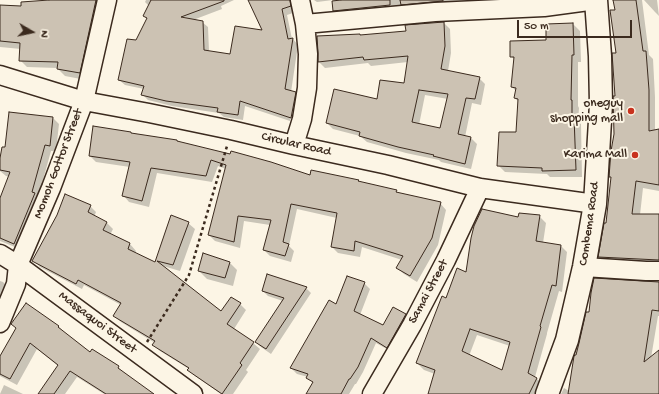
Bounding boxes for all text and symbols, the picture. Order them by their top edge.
north arrow [12,12,52,52]
scale bar [519,12,634,38]
text: 50 m [524,20,549,34]
text: N [37,29,50,38]
place label: oneguy shopping mall [550,96,623,127]
marker: oneguy shopping mall [626,106,636,116]
street label: Momoh Gottor Street [31,107,87,221]
street label: Circular Road [260,129,332,161]
place label: Karima Mall [564,147,627,163]
marker: Karima Mall [630,150,640,160]
street label: Combema Road [576,181,604,267]
street label: Samai Street [406,257,452,327]
street label: Massaquoi Street [55,288,139,358]

